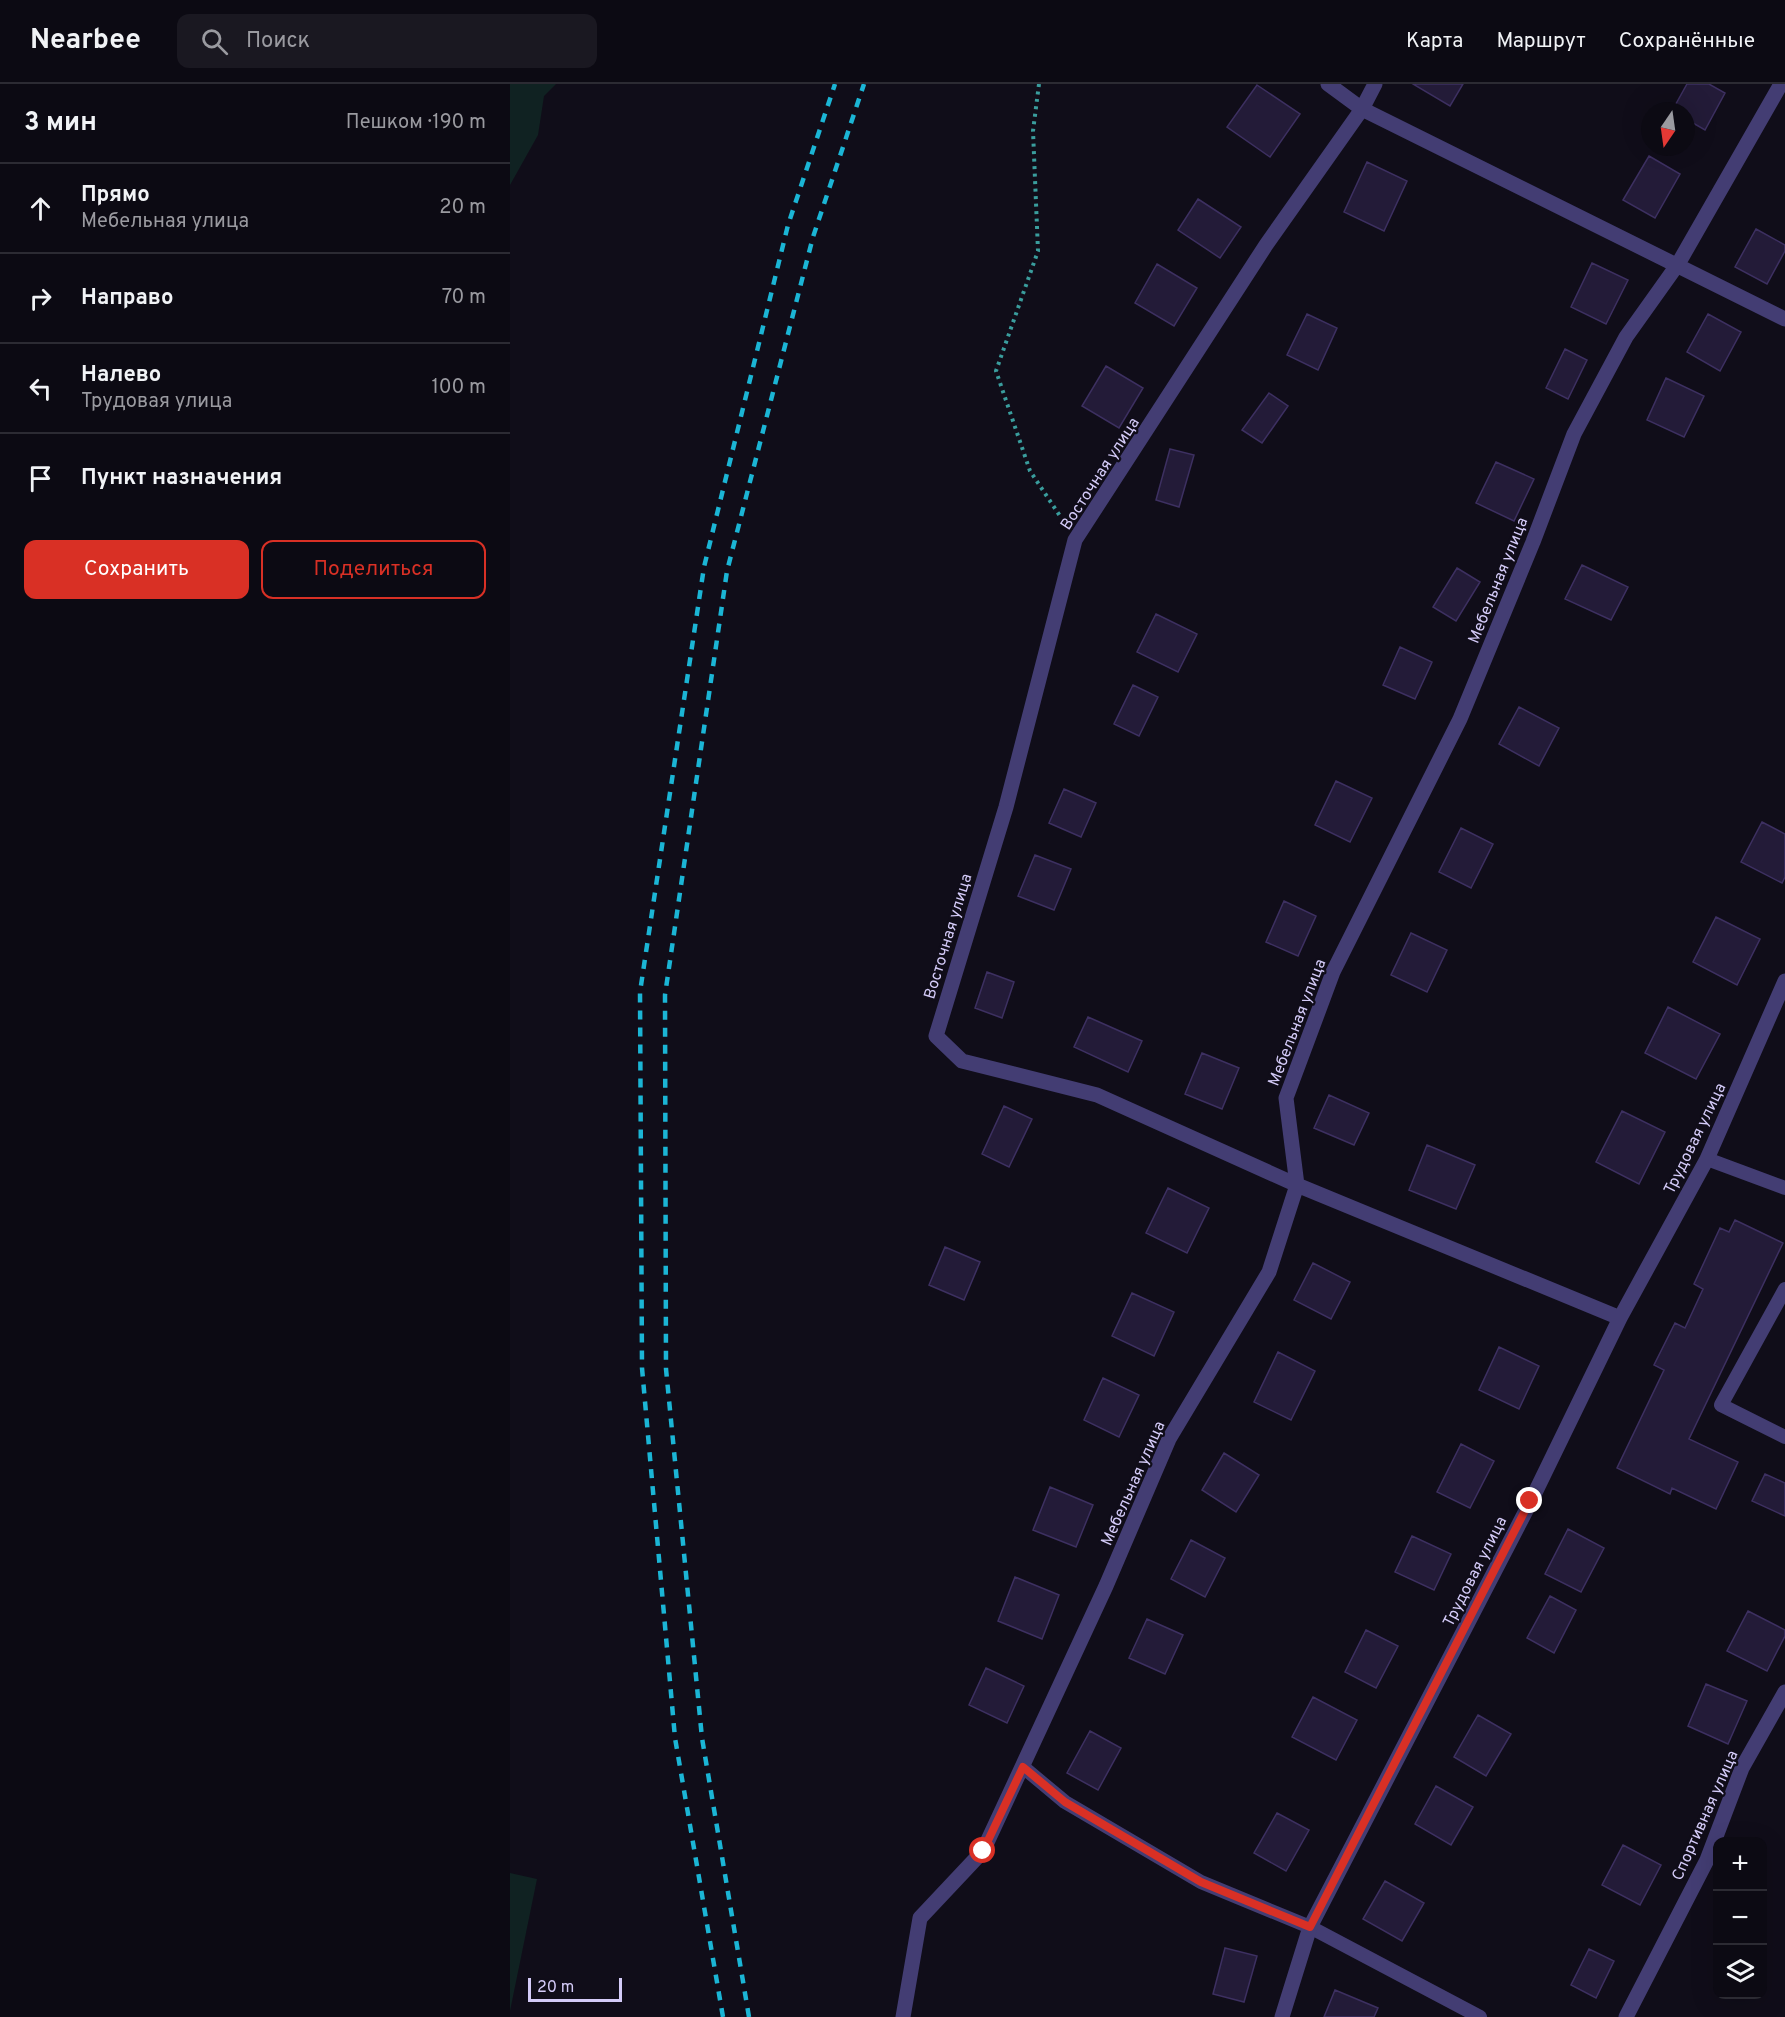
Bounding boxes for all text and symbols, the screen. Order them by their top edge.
search box [177,14,597,68]
text: Nearbee [30,23,141,59]
icon: search [198,25,231,58]
text: Поиск [246,28,310,55]
text: Карта [1406,28,1463,55]
text: Маршрут [1496,28,1586,55]
text: Сохранённые [1619,28,1755,55]
north arrow [1641,102,1695,156]
text: 3 мин [24,107,97,140]
text: Пешком · 190 m [346,110,486,136]
text: Прямо [81,182,150,209]
icon: ahead [24,192,57,225]
text: 20 m [439,195,486,221]
text: Мебельная улица [81,209,249,235]
icon: right [24,282,57,315]
text: Направо [81,285,173,312]
text: 70 m [442,285,486,311]
text: Налево [81,362,161,389]
icon: left [24,372,57,405]
text: 100 m [431,375,486,401]
text: Трудовая улица [81,389,232,415]
street label: Восточная улица [1057,414,1145,534]
icon: arrive [24,462,57,495]
text: Пункт назначения [81,465,282,492]
street label: Мебельная улица [1464,515,1533,647]
button: Сохранить [24,540,249,599]
button: Поделиться [261,540,486,599]
street label: Восточная улица [920,871,978,1002]
street label: Мебельная улица [1264,956,1331,1089]
street label: Трудовая улица [1660,1080,1731,1198]
street label: Мебельная улица [1097,1418,1170,1549]
route end [1516,1487,1542,1513]
street label: Трудовая улица [1439,1513,1512,1630]
street label: Спортивная улица [1668,1748,1744,1884]
route start [969,1837,995,1863]
map controls [1713,1837,1767,1999]
button: + [1713,1837,1767,1891]
button: − [1713,1891,1767,1945]
button: layers [1713,1945,1767,1999]
scale bar [528,1975,622,2002]
text: 20 m [537,1978,574,1998]

